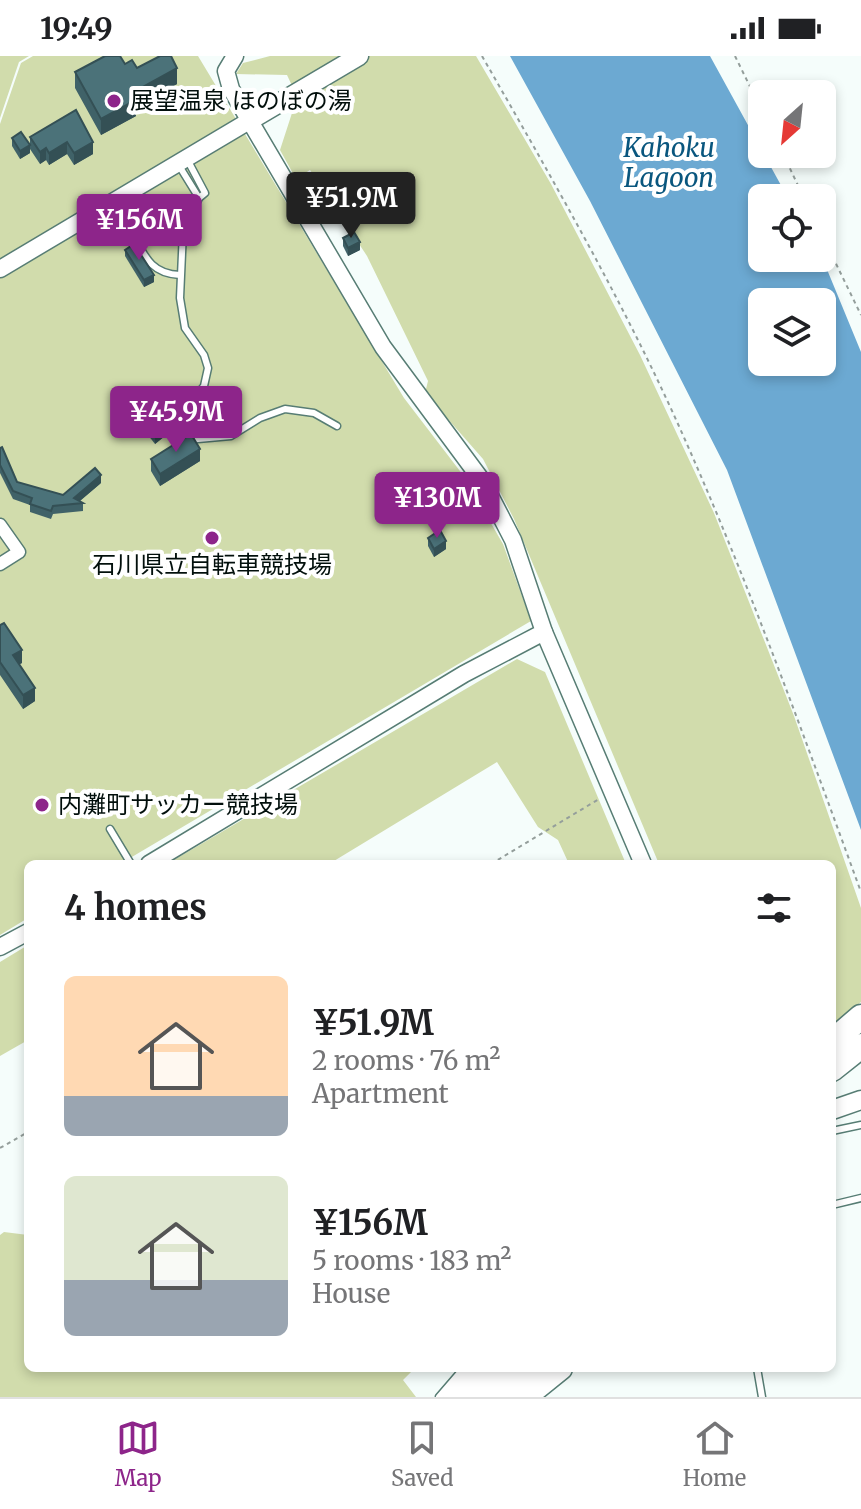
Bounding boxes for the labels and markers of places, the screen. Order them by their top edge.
place label: 展望温泉 ほのぼの湯 [130,85,352,116]
marker: 展望温泉 ほのぼの湯 [105,92,123,110]
pin: ¥51.9M [286,172,416,240]
pin: ¥156M [83,194,195,262]
pin: ¥45.9M [111,386,241,454]
pin: ¥130M [381,472,493,540]
marker: 石川県立自転車競技場 [203,529,221,547]
place label: 石川県立自転車競技場 [92,549,332,580]
place label: 内灘町サッカー競技場 [58,789,298,820]
marker: 内灘町サッカー競技場 [33,796,51,814]

